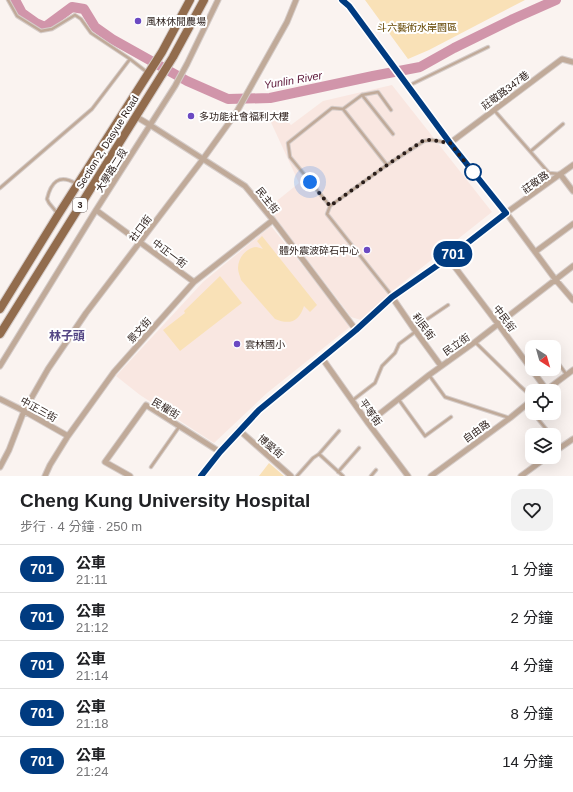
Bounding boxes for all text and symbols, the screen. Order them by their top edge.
marker: 風林休閒農場 [133,16,143,26]
place label: 風林休閒農場 [146,16,206,27]
park label: 斗六藝術水岸園區 [377,22,457,33]
water label: Yunlin River [263,69,324,91]
street label: 莊敬路347巷 [479,69,531,112]
street label: Section 2, Dasyue Road [74,94,141,191]
marker: 多功能社會福利大樓 [186,111,196,121]
place label: 多功能社會福利大樓 [199,111,289,122]
street label: 大學路二段 [94,146,129,194]
unlabelled marker [464,163,482,181]
street label: 莊敬路 [520,169,551,196]
your location [300,172,320,192]
street label: 民主街 [254,185,281,215]
road number: 3 [73,198,87,212]
street label: 社口街 [127,213,154,244]
street label: 中正一街 [150,237,189,270]
line badge: 701 [430,241,476,267]
place label: 體外震波碎石中心 [279,245,359,256]
marker: 體外震波碎石中心 [362,245,372,255]
text: 701 [441,246,465,262]
street label: 中民街 [491,303,518,334]
street label: 利民街 [410,311,437,342]
street label: 景文街 [125,316,153,345]
district label: 林子頭 [49,329,85,343]
street label: 民立街 [441,331,472,358]
marker: 雲林國小 [232,339,242,349]
place label: 雲林國小 [245,339,285,350]
north arrow [525,340,561,376]
map controls [525,340,561,464]
button: locate [525,384,561,420]
street label: 中正三街 [19,395,59,424]
street label: 民權街 [150,396,181,421]
street label: 平等街 [357,397,384,428]
street label: 自由路 [461,418,492,445]
button: layers [525,428,561,464]
street label: 博愛街 [256,432,286,460]
button: heart [511,489,553,531]
text: Cheng Kung University Hospital [20,490,310,511]
text: 步行 · 4 分鐘 · 250 m [20,519,142,534]
text: 公車 [76,554,106,571]
text: 701 [30,561,54,577]
text: 1 分鐘 [510,561,553,578]
text: 21:11 [76,572,108,587]
text: 公車 [76,602,106,619]
text: 701 [30,609,54,625]
text: 2 分鐘 [510,609,553,626]
text: 21:12 [76,620,109,635]
text: 公車 [76,650,106,667]
text: 701 [30,657,54,673]
text: 4 分鐘 [510,657,553,674]
text: 21:14 [76,668,109,683]
text: 公車 [76,698,106,715]
text: 701 [30,705,54,721]
text: 8 分鐘 [510,705,553,722]
text: 21:18 [76,716,109,731]
text: 公車 [76,746,106,763]
text: 701 [30,753,54,769]
text: 14 分鐘 [502,753,553,770]
text: 21:24 [76,764,109,779]

